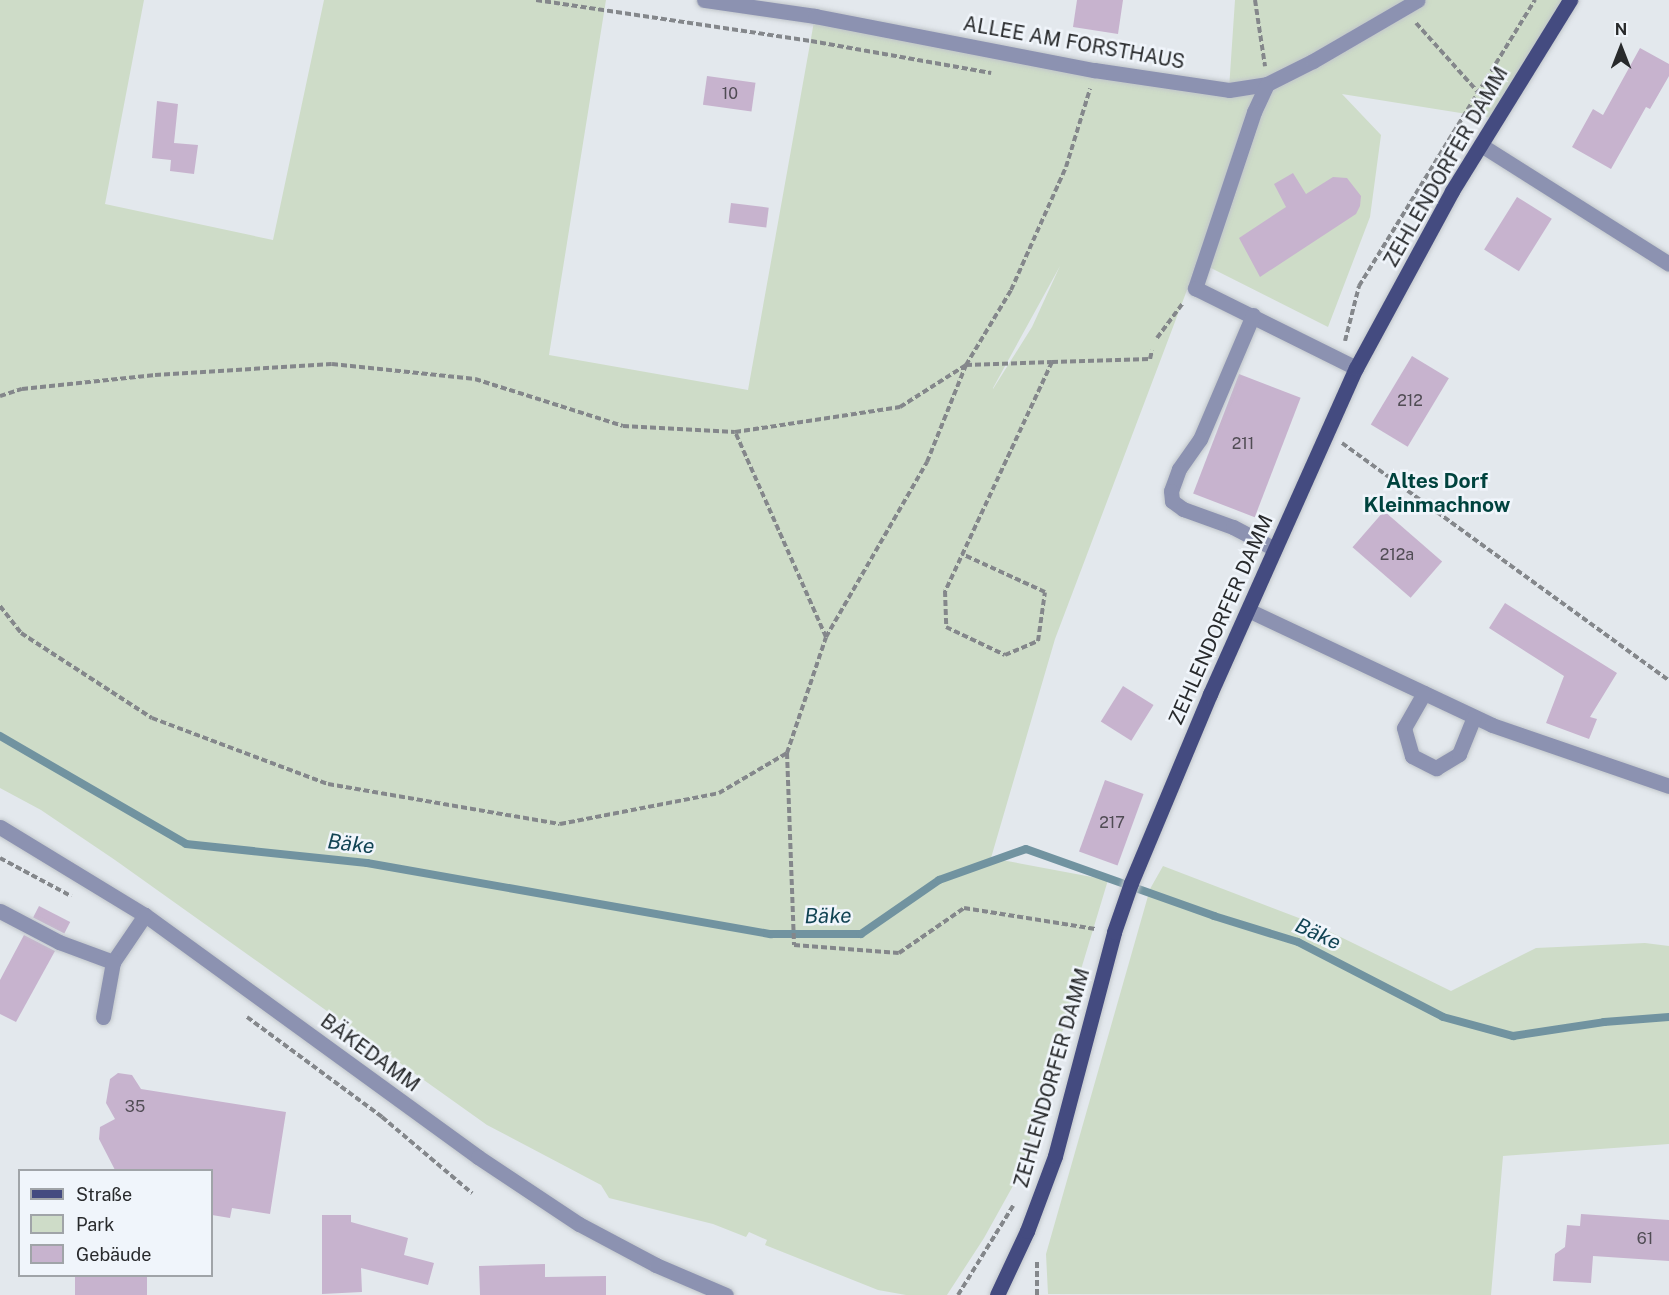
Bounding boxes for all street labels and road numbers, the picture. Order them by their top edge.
street label: ALLEE AM FORSTHAUS [961,12,1187,74]
street label: ZEHLENDORFER DAMM [1379,62,1513,272]
street label: ZEHLENDORFER DAMM [1164,511,1278,729]
street label: ZEHLENDORFER DAMM [1009,965,1095,1191]
street label: BÄKEDAMM [316,1009,424,1097]

